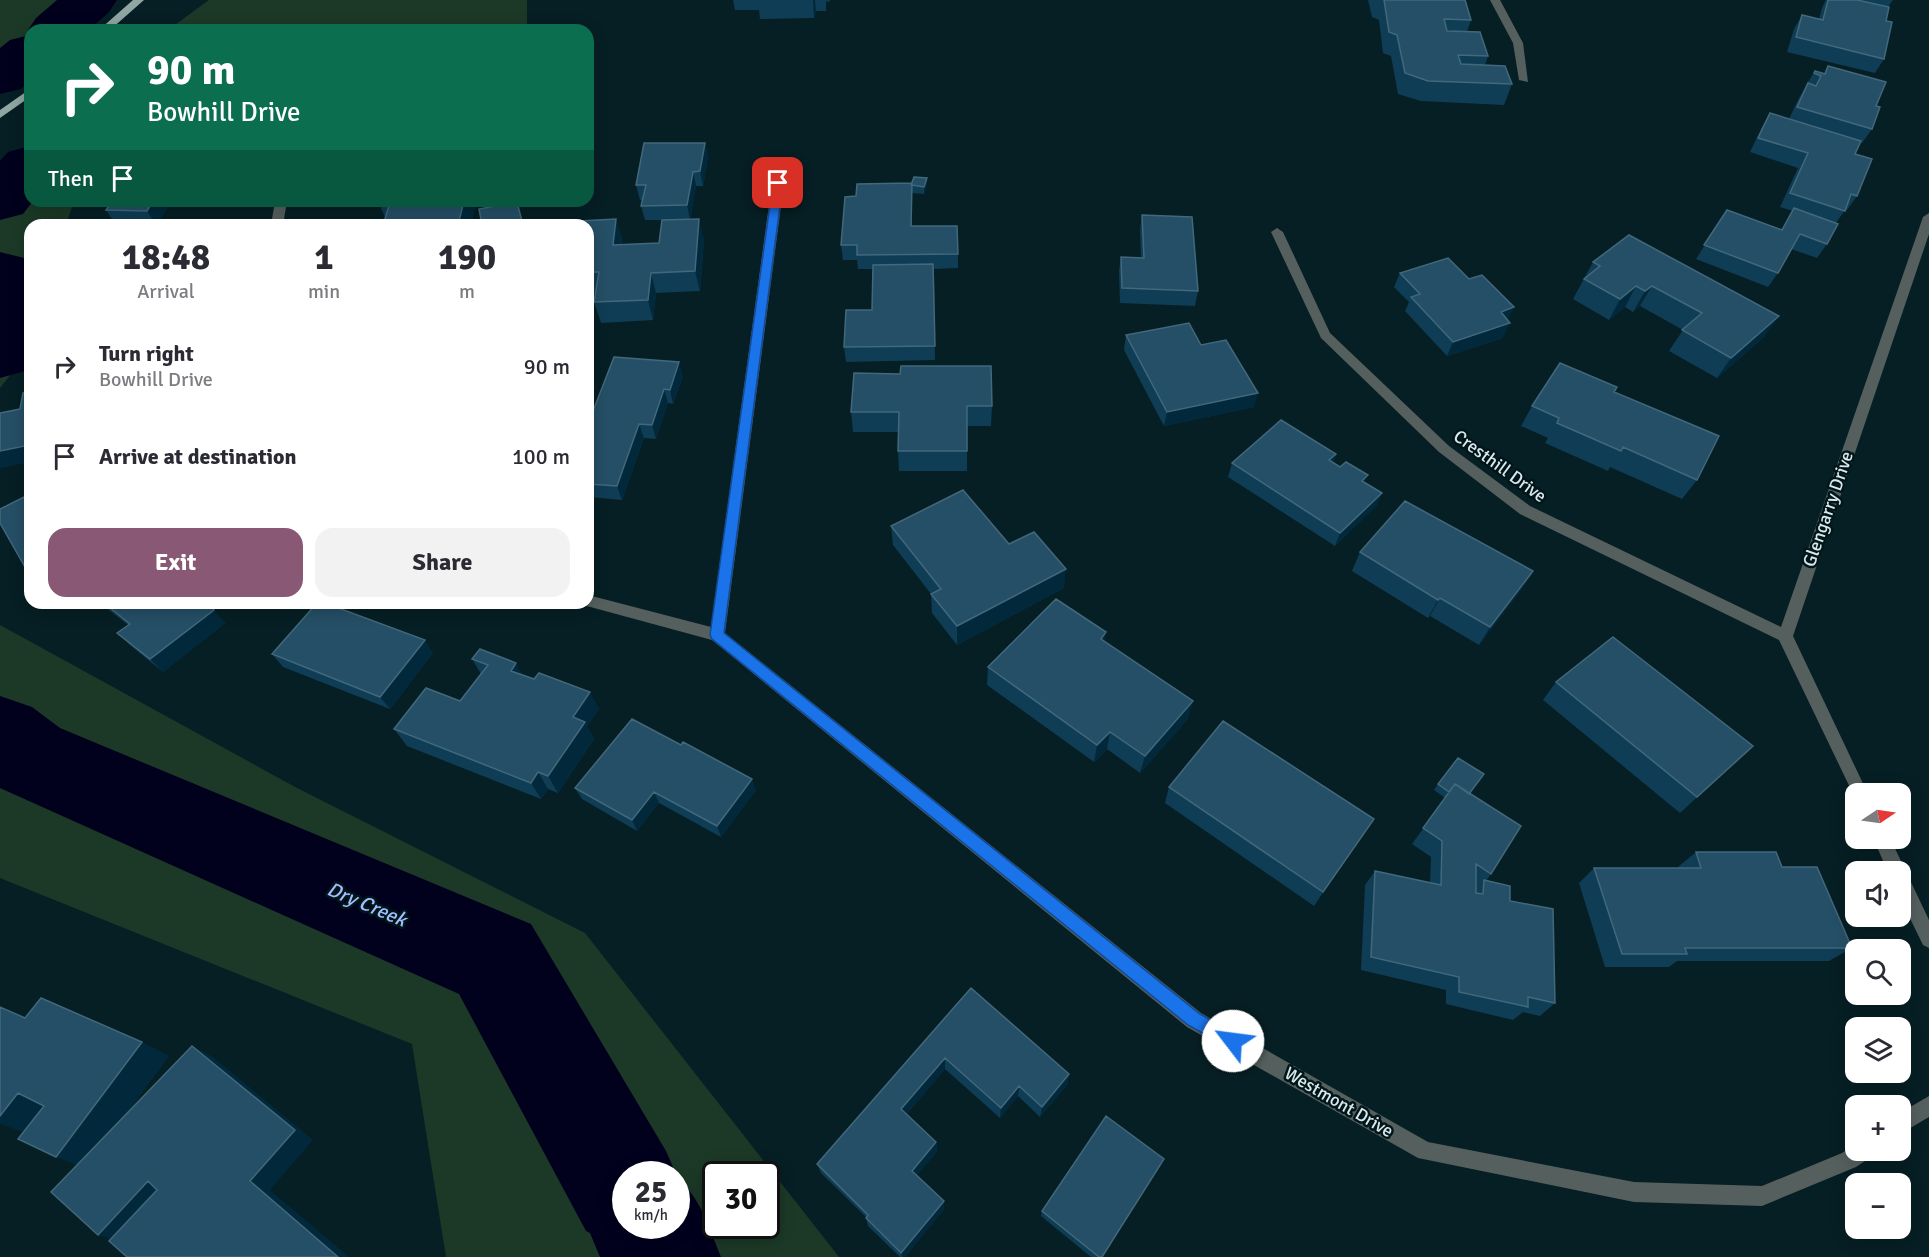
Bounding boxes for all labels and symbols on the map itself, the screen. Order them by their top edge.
pin [752,157,803,208]
street label: Cresthill Drive [1449,425,1551,507]
street label: Glengarry Drive [1798,448,1858,570]
north arrow [1845,783,1911,849]
water label: Dry Creek [323,877,412,933]
position arrow [1201,1009,1265,1073]
street label: Westmont Drive [1281,1062,1397,1142]
speed limit sign: 30 [702,1161,780,1239]

